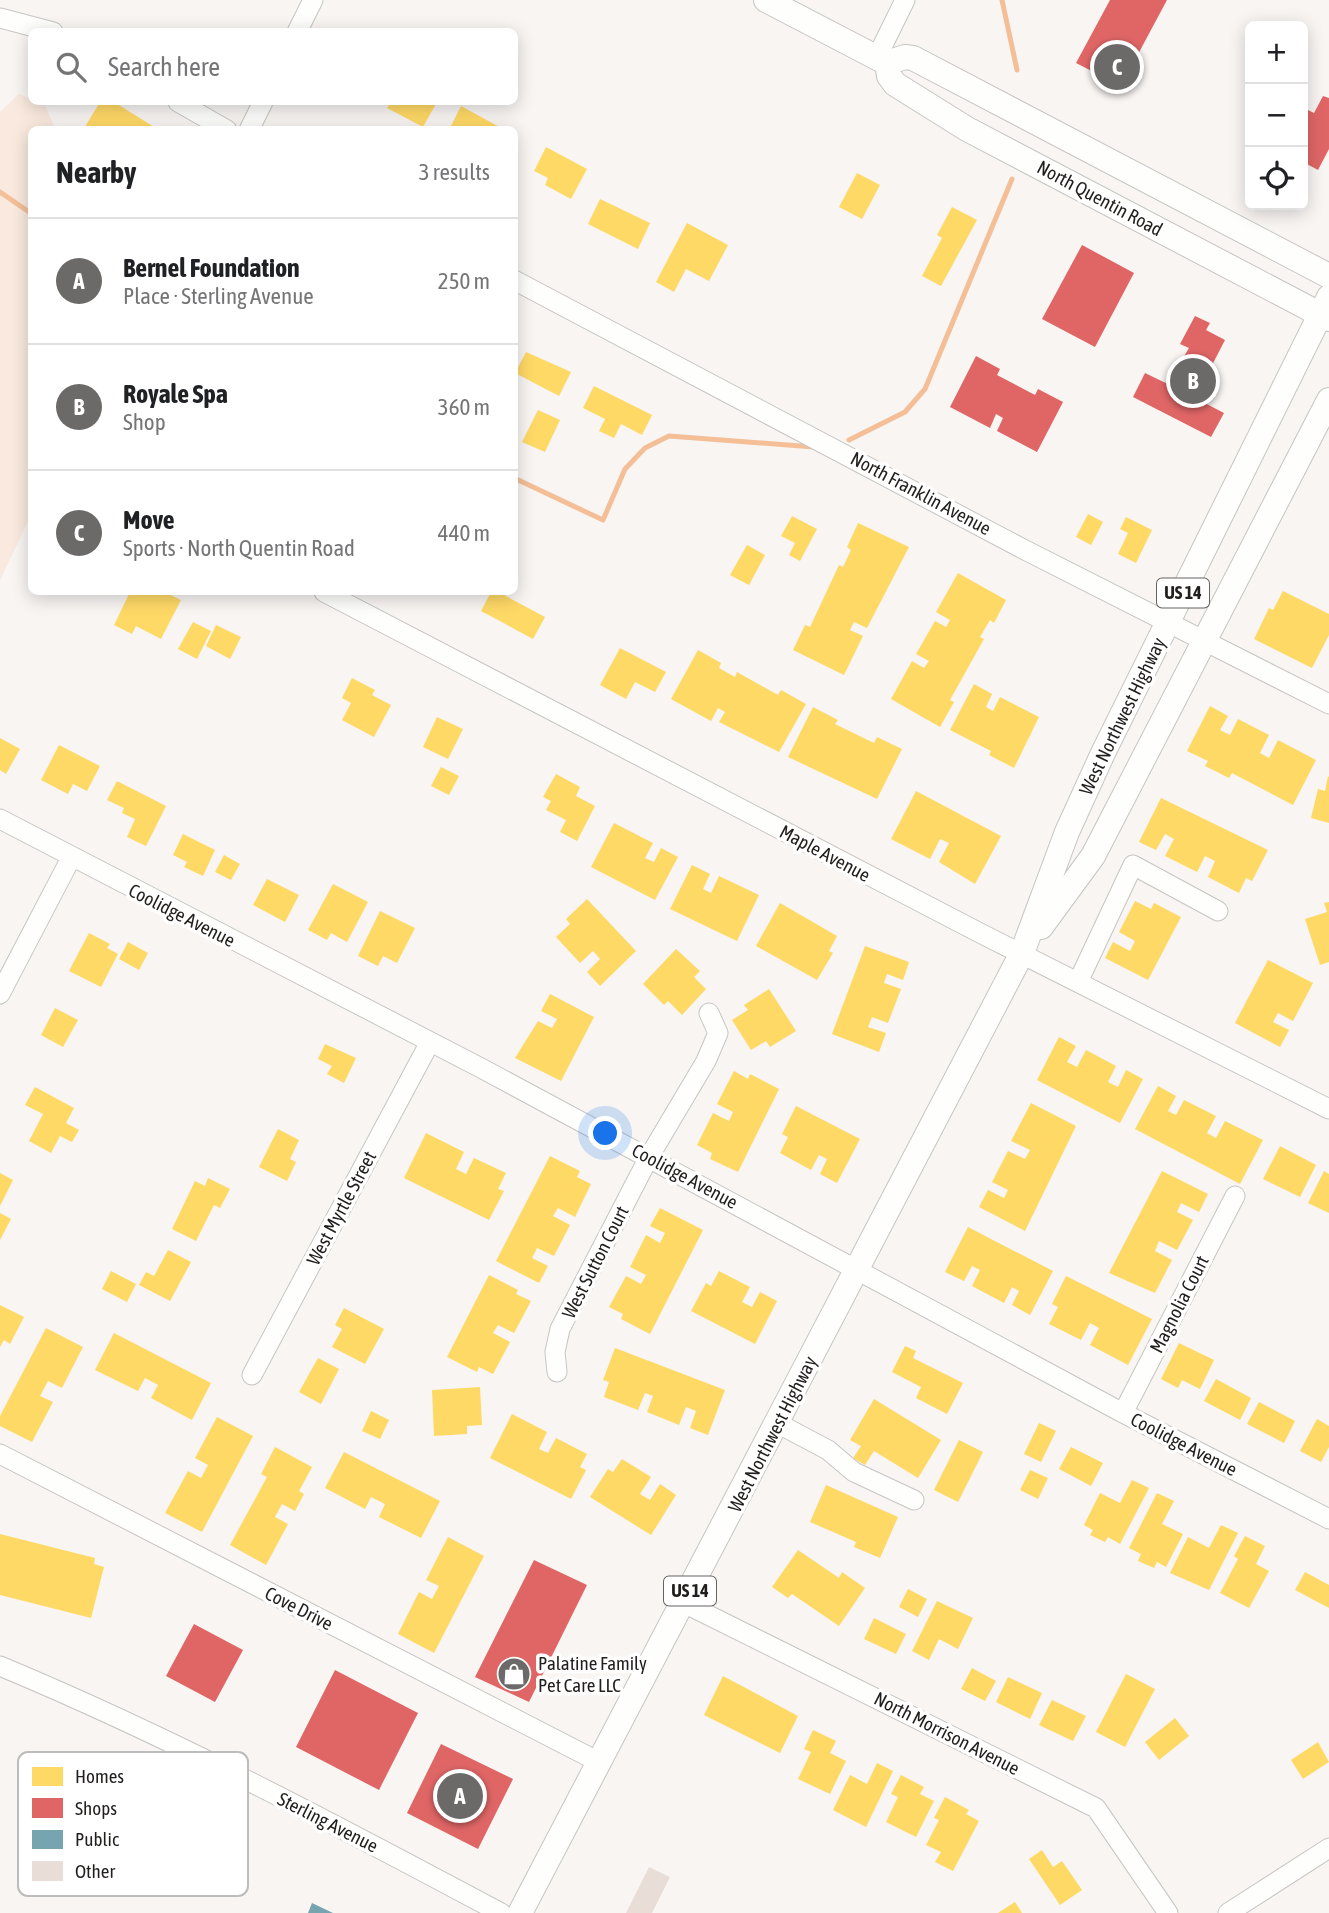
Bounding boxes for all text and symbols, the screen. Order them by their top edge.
map controls [1245,21,1308,210]
button: + [1245,21,1308,84]
search box [28,28,518,105]
pin: C [1094,41,1140,93]
icon: search [52,48,90,86]
text: Search here [108,52,220,82]
button: − [1245,84,1308,147]
button: locate [1245,147,1308,210]
text: Nearby [56,155,136,189]
street label: North Quentin Road [1034,156,1166,240]
text: 3 results [419,159,490,185]
text: Bernel Foundation [123,253,300,283]
text: A [73,268,85,294]
text: 250 m [438,268,490,294]
text: Place · Sterling Avenue [123,283,314,309]
pin: B [1170,355,1216,407]
text: Royale Spa [123,379,228,409]
text: B [74,394,84,420]
text: 360 m [438,394,490,420]
text: Shop [123,409,166,435]
street label: North Franklin Avenue [847,447,995,539]
text: Move [123,505,175,535]
text: C [74,520,84,546]
text: 440 m [438,520,490,546]
text: Sports · North Quentin Road [123,535,355,561]
road number: US 14 [1157,578,1209,608]
street label: West Northwest Highway [1074,634,1170,798]
street label: Maple Avenue [776,820,874,886]
street label: Coolidge Avenue [125,879,239,951]
your location [588,1116,622,1150]
street label: Coolidge Avenue [628,1139,742,1213]
street label: West Myrtle Street [302,1147,380,1269]
street label: West Sutton Court [557,1202,633,1322]
street label: Magnolia Court [1145,1252,1213,1356]
street label: West Northwest Highway [723,1352,821,1516]
street label: Coolidge Avenue [1127,1408,1241,1480]
road number: US 14 [664,1576,716,1606]
street label: Cove Drive [261,1582,337,1634]
place label: Palatine Family Pet Care LLC [538,1652,647,1696]
shop icon: Palatine Family Pet Care LLC [495,1655,533,1693]
street label: North Morrison Avenue [871,1687,1023,1779]
legend [18,1752,248,1896]
text: Homes [75,1765,124,1787]
pin: A [437,1770,483,1822]
street label: Sterling Avenue [274,1787,382,1857]
text: Shops [75,1797,117,1819]
text: Public [75,1828,120,1850]
text: Other [75,1860,115,1882]

